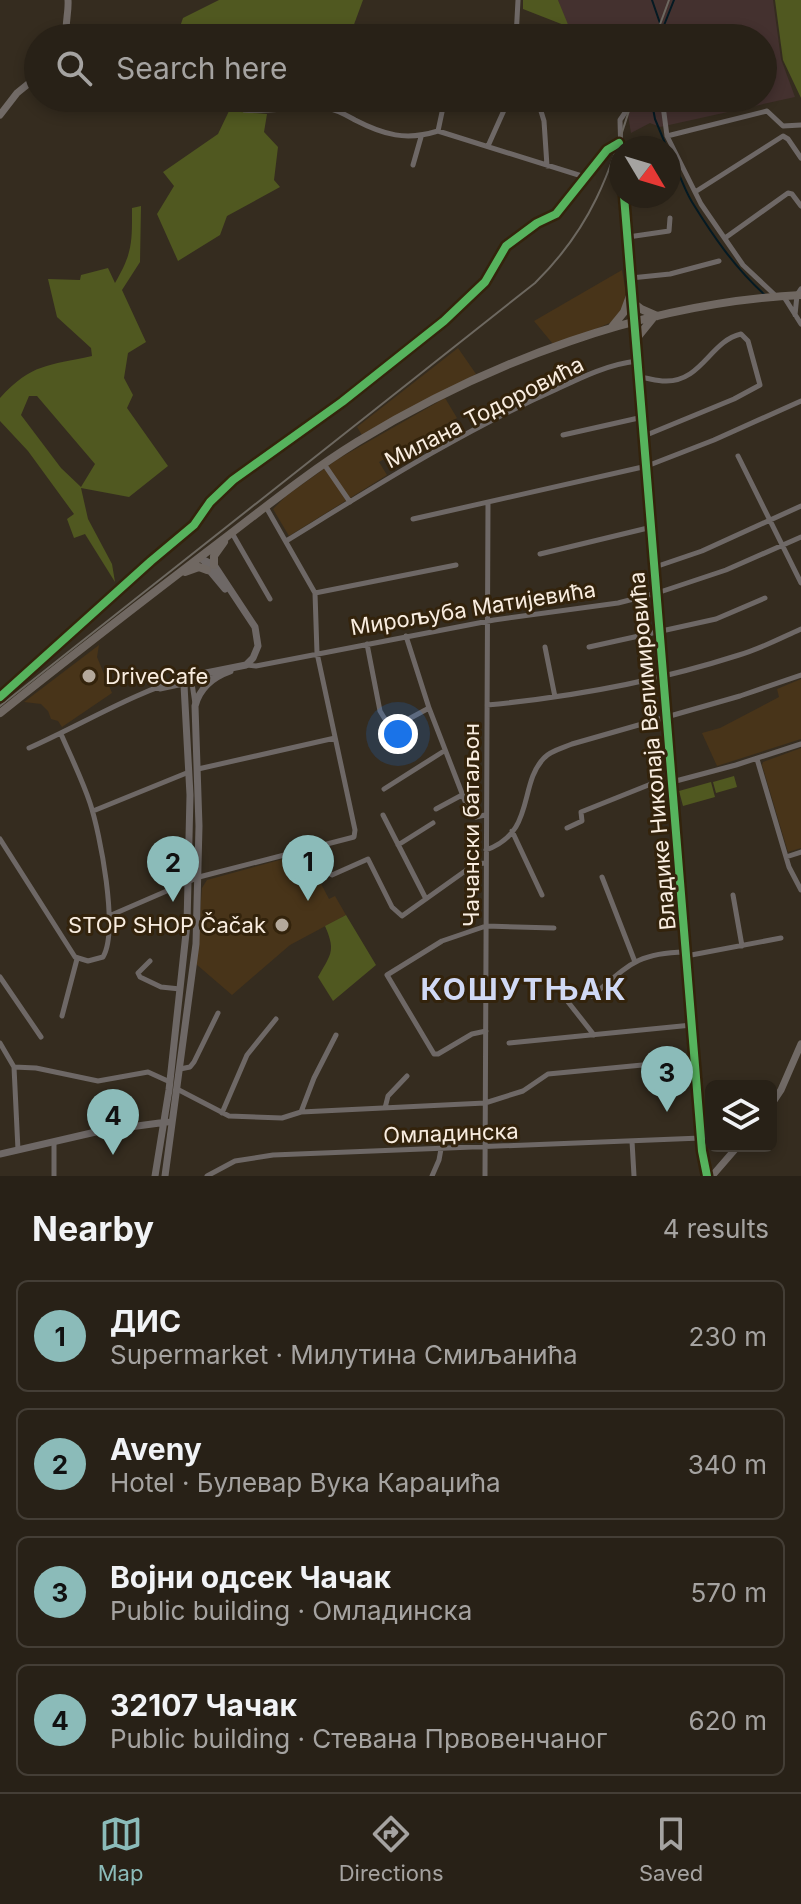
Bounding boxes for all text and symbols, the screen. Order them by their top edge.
search box [24,24,777,112]
icon: search [52,46,96,90]
text: Search here [116,50,288,86]
north arrow [609,136,681,208]
street label: Милана Тодоровића [380,351,588,473]
street label: Владике Николаја Велимировића [623,571,681,931]
street label: Мирољуба Матијевића [349,576,597,640]
place label: DriveCafe [105,663,208,689]
marker: DriveCafe [80,667,98,685]
your location [378,714,418,754]
street label: Чачански батаљон [458,723,484,927]
pin: 1 [282,835,334,901]
pin: 2 [147,836,199,902]
place label: STOP SHOP Čačak [68,912,266,938]
marker: STOP SHOP Čačak [273,916,291,934]
district label: КОШУТЊАК [420,971,628,1007]
pin: 3 [641,1046,693,1112]
map controls [705,1080,777,1152]
button: layers [705,1080,777,1152]
pin: 4 [87,1089,139,1155]
street label: Омладинска [383,1118,519,1148]
text: Nearby [32,1208,154,1249]
text: 4 results [663,1213,769,1244]
text: ДИС [110,1303,181,1339]
text: 1 [54,1321,66,1352]
text: 230 m [689,1321,767,1352]
text: Supermarket · Милутина Смиљанића [110,1339,578,1370]
text: Aveny [110,1431,202,1467]
text: 2 [52,1449,68,1480]
text: 340 m [688,1449,767,1480]
text: Hotel · Булевар Вука Караџића [110,1467,501,1498]
text: Војни одсек Чачак [110,1559,391,1595]
text: 3 [52,1577,68,1608]
text: 570 m [690,1577,767,1608]
text: Public building · Омладинска [110,1595,472,1626]
text: 32107 Чачак [110,1687,297,1723]
text: 4 [51,1705,69,1736]
text: 620 m [689,1705,767,1736]
text: Public building · Стевана Првовенчаног [110,1723,607,1754]
tab: Map [98,1812,143,1886]
tab: Directions [339,1812,444,1886]
tab: Saved [639,1812,703,1886]

